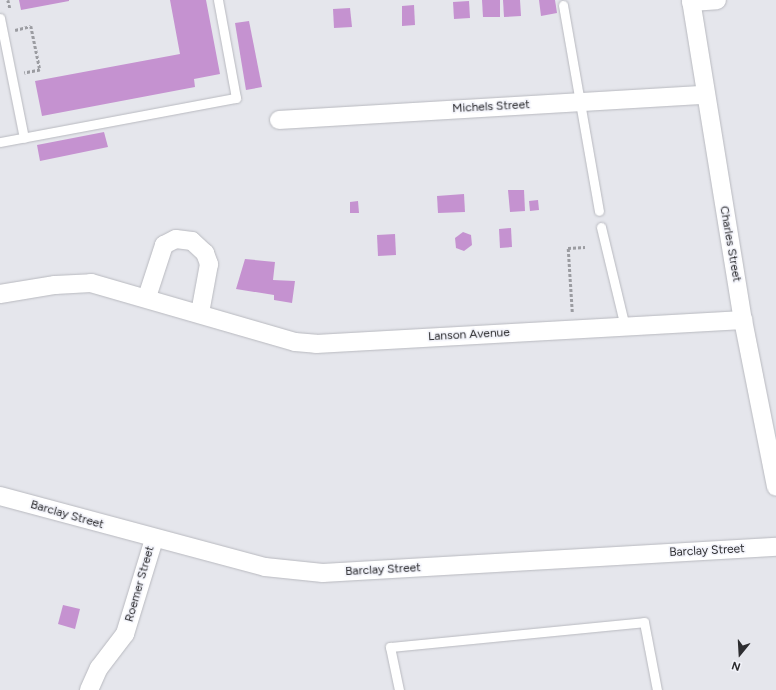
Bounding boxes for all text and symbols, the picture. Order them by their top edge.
street label: Michels Street [452,98,530,116]
street label: Charles Street [716,205,744,283]
street label: Lanson Avenue [428,326,510,344]
street label: Barclay Street [29,498,105,532]
street label: Barclay Street [669,542,745,560]
street label: Roemer Street [122,544,158,624]
street label: Barclay Street [345,561,421,579]
north arrow [720,634,760,674]
text: N [730,658,742,673]

